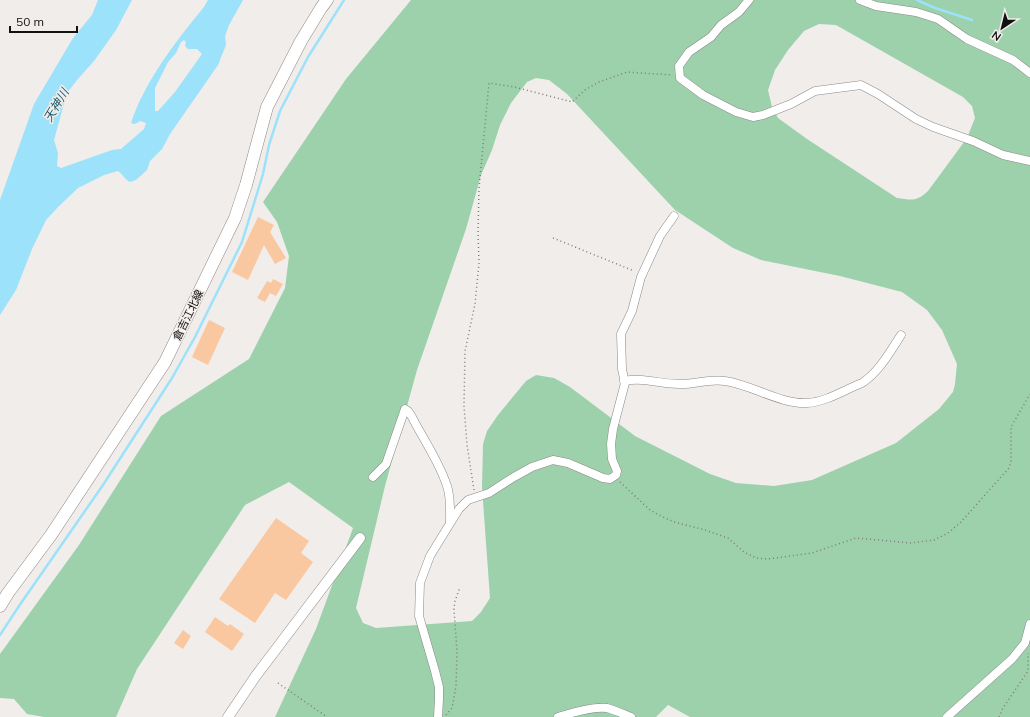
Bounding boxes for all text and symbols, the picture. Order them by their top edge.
scale bar [10,8,77,34]
north arrow [982,8,1022,48]
text: 50 m [16,14,44,29]
text: N [989,28,1004,44]
water label: 天神川 [40,84,73,124]
street label: 倉吉江北線 [170,287,206,343]

